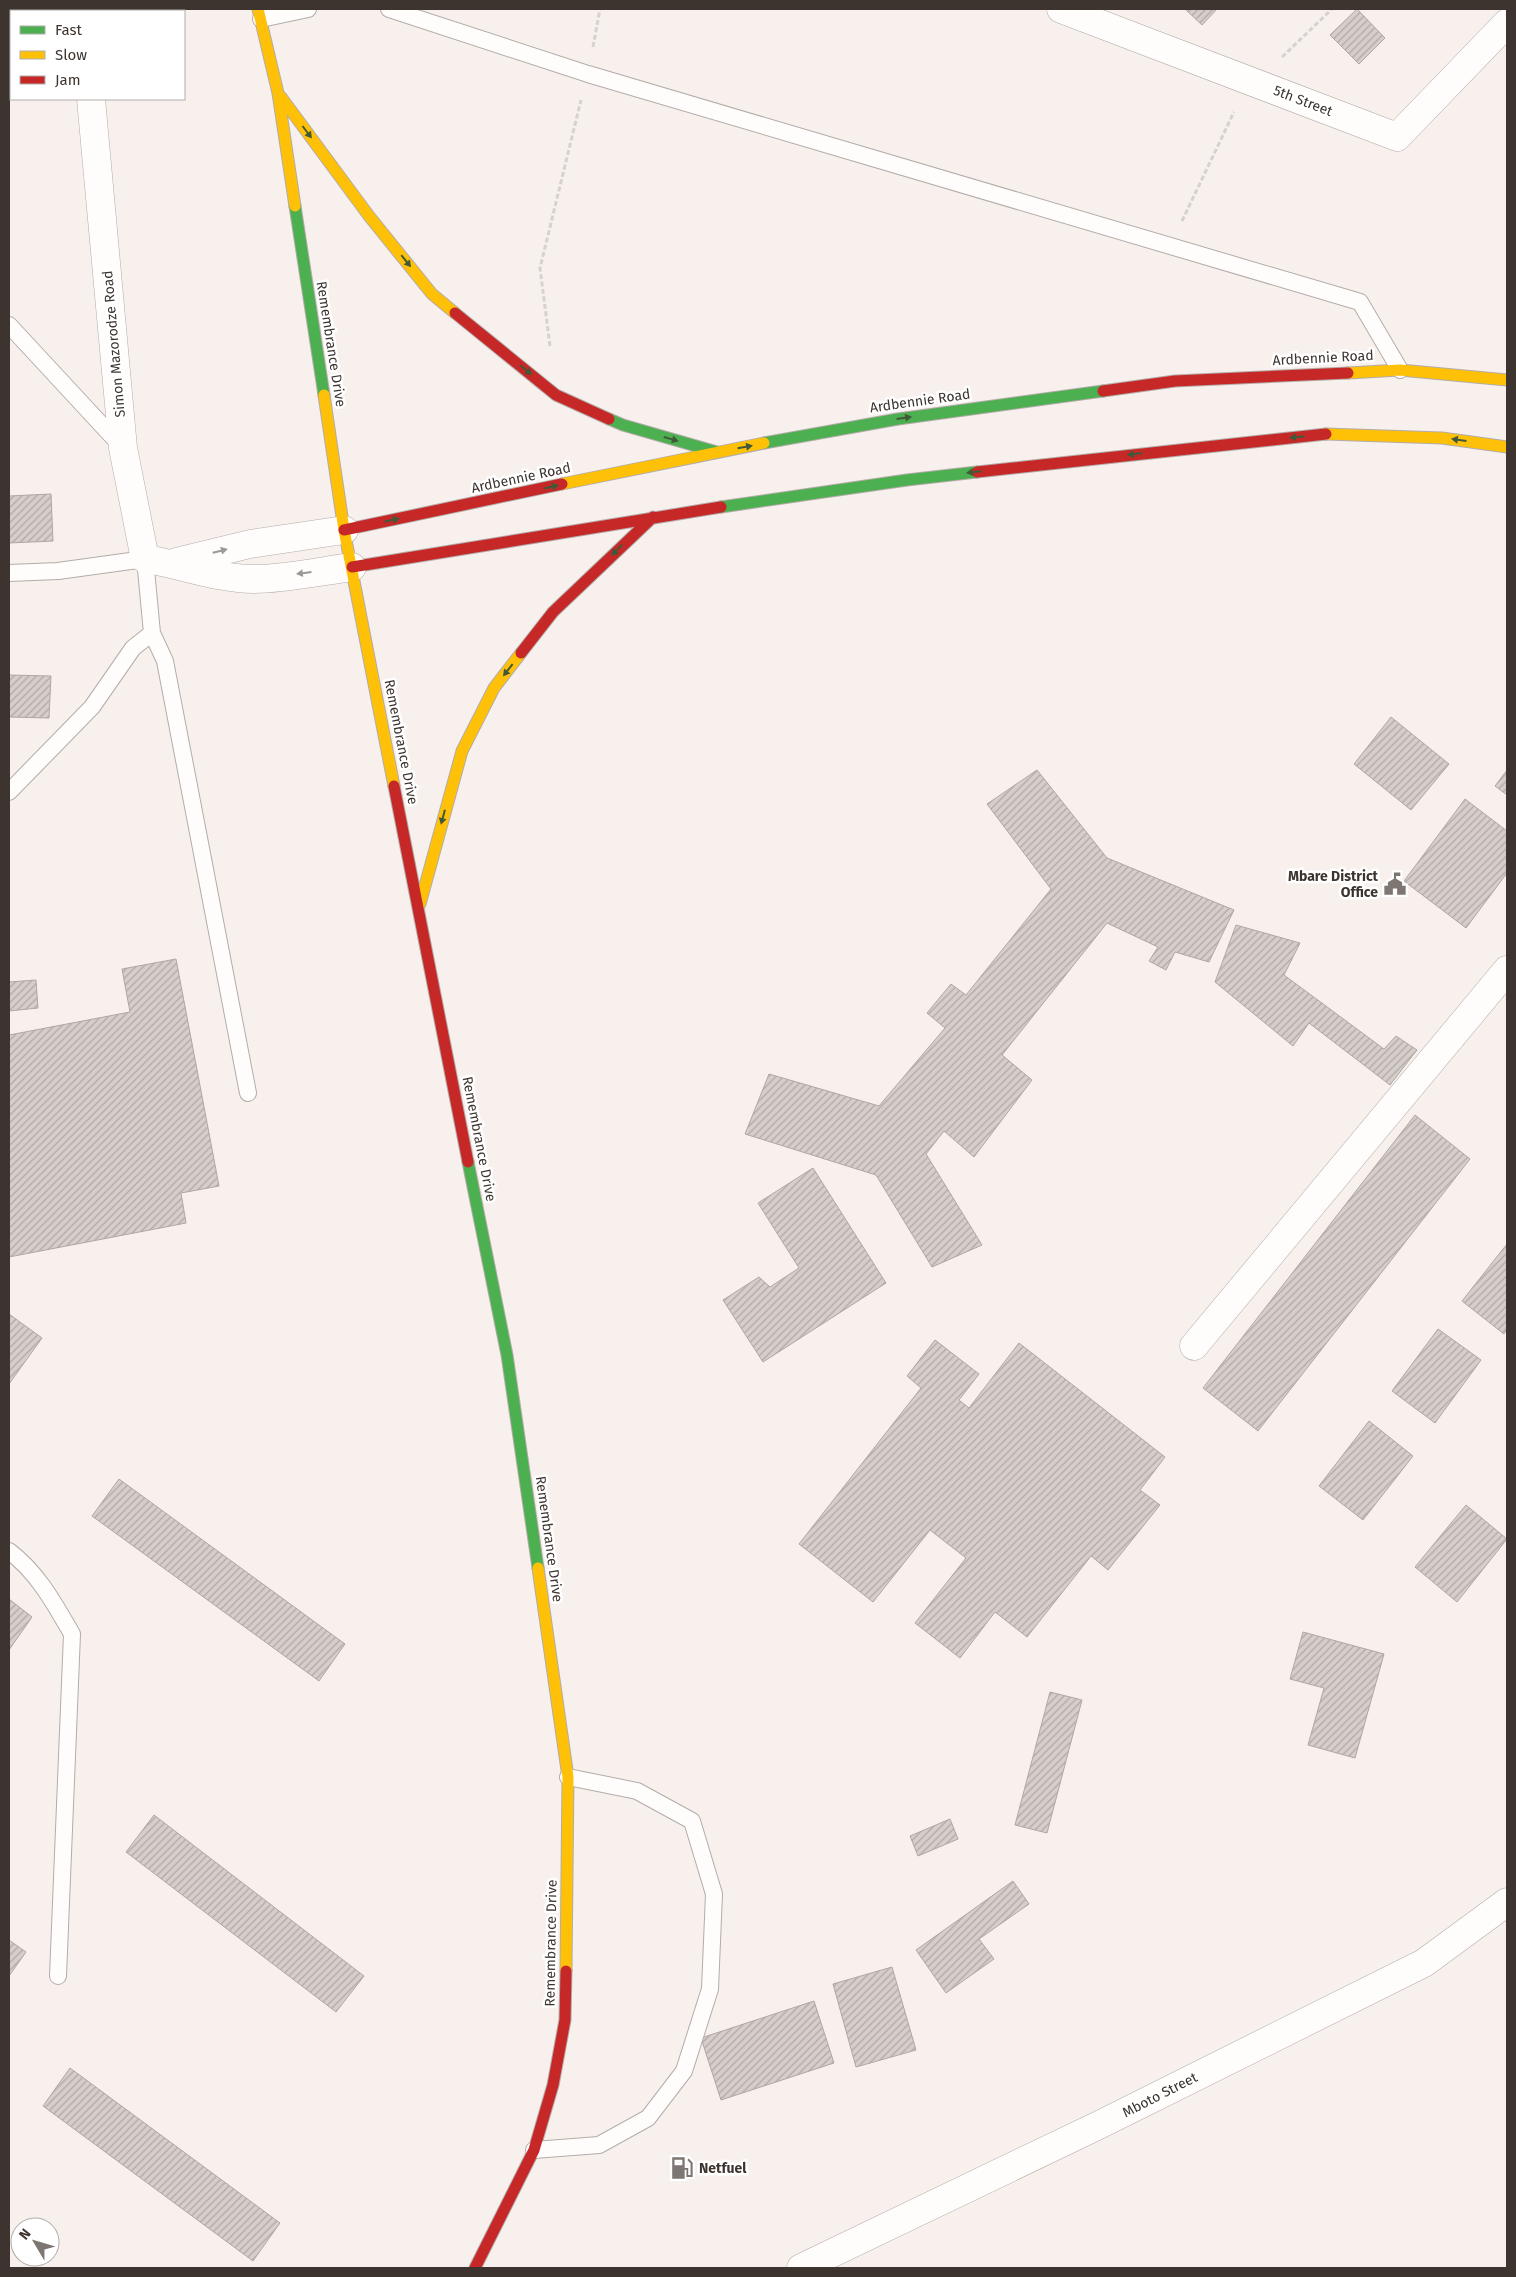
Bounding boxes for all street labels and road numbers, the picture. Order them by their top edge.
street label: 5th Street [1271,82,1336,120]
street label: Simon Mazorodze Road [99,270,129,418]
street label: Remembrance Drive [313,280,349,408]
street label: Ardbennie Road [1272,347,1374,369]
street label: Ardbennie Road [869,386,971,416]
street label: Ardbennie Road [470,459,572,497]
street label: Remembrance Drive [381,678,421,806]
street label: Remembrance Drive [459,1075,499,1203]
street label: Remembrance Drive [532,1475,566,1603]
street label: Remembrance Drive [541,1879,561,2007]
street label: Mboto Street [1120,2068,1201,2121]

